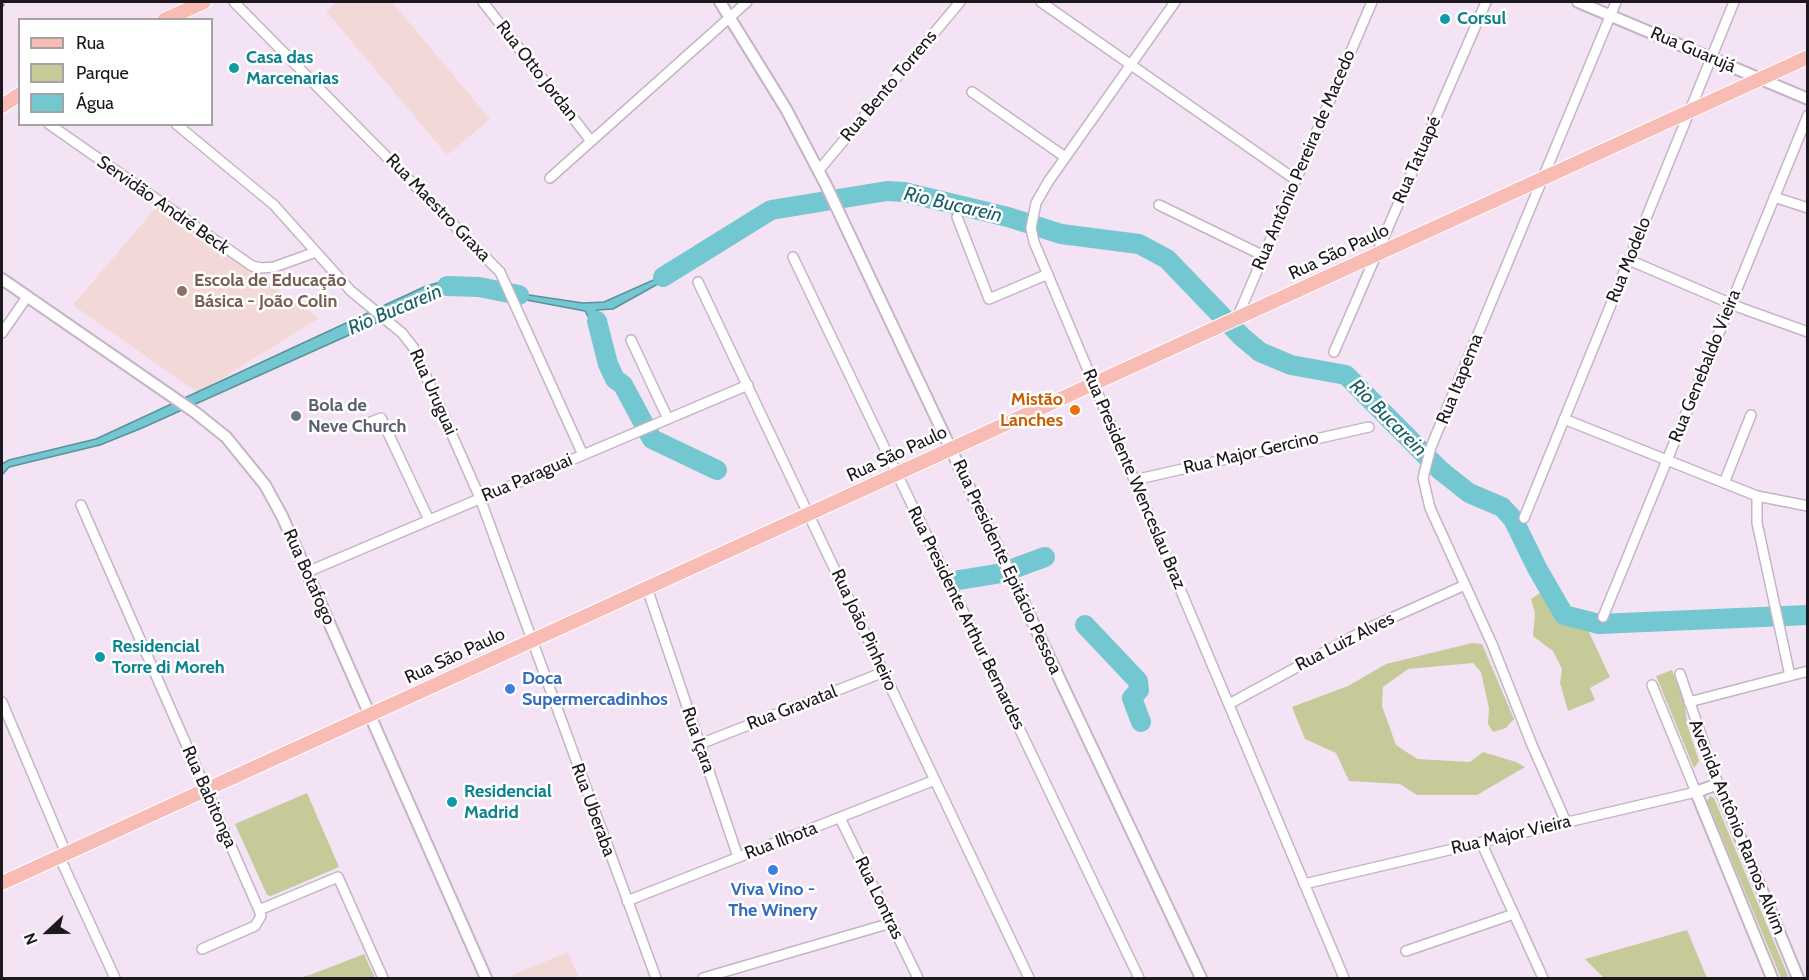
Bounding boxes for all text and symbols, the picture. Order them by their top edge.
place label: Corsul [1457,8,1506,30]
marker: Corsul [1438,12,1452,26]
street label: Rua Otto Jordan [491,17,583,125]
legend [18,18,213,126]
street label: Rua Guarujá [1647,22,1739,78]
street label: Rua Bento Torrens [836,26,942,146]
text: Rua [76,32,105,54]
place label: Casa das Marcenarias [246,47,339,90]
street label: Rua Antônio Pereira de Macedo [1248,47,1360,273]
marker: Casa das Marcenarias [227,61,241,75]
text: Parque [76,62,129,84]
text: Água [76,92,114,114]
street label: Rua Tatuapé [1388,113,1446,207]
street label: Rua Maestro Graxa [381,150,495,266]
street label: Servidão André Beck [93,151,233,259]
water label: Rio Bucarein [902,182,1004,228]
street label: Rua Modelo [1602,214,1656,306]
street label: Rua São Paulo [1285,219,1393,285]
place label: Escola de Educação Básica - João Colin [194,270,346,312]
water label: Rio Bucarein [344,279,446,341]
marker: Escola de Educação Básica - João Colin [175,284,189,298]
street label: Rua Genebaldo Vieira [1664,286,1746,446]
street label: Rua Itapema [1432,331,1488,427]
street label: Rua Uruguai [405,346,461,438]
street label: Rua Presidente Wenceslau Braz [1078,366,1190,592]
water label: Rio Bucarein [1344,374,1432,462]
place label: Mistão Lanches [1000,389,1063,432]
place label: Bola de Neve Church [308,395,406,438]
marker: Mistão Lanches [1068,403,1082,417]
marker: Bola de Neve Church [289,409,303,423]
street label: Rua São Paulo [843,421,951,487]
street label: Rua Major Gercino [1181,427,1321,479]
street label: Rua Paraguai [478,449,576,507]
street label: Rua Presidente Epitácio Pessoa [948,456,1066,678]
street label: Rua Presidente Arthur Bernardes [902,503,1030,733]
street label: Rua Botafogo [278,526,340,628]
street label: Rua João Pinheiro [826,566,902,694]
street label: Rua Luiz Alves [1292,608,1398,676]
street label: Rua São Paulo [401,623,509,689]
place label: Residencial Torre di Moreh [112,636,225,678]
marker: Residencial Torre di Moreh [93,650,107,664]
place label: Doca Supermercadinhos [522,668,668,710]
street label: Rua Gravatal [744,681,840,735]
marker: Doca Supermercadinhos [503,682,517,696]
street label: Rua Içara [677,704,719,776]
street label: Avenida Antônio Ramos Alvim [1684,716,1790,938]
street label: Rua Babitonga [177,743,241,851]
street label: Rua Uberaba [566,760,620,860]
place label: Residencial Madrid [464,781,552,824]
marker: Residencial Madrid [445,795,459,809]
street label: Rua Major Vieira [1449,811,1573,859]
street label: Rua Ilhota [742,817,820,865]
street label: Rua Lontras [850,853,908,943]
marker: Viva Vino - The Winery [766,863,780,877]
place label: Viva Vino - The Winery [728,879,818,922]
north arrow [18,902,78,962]
text: N [20,930,42,948]

